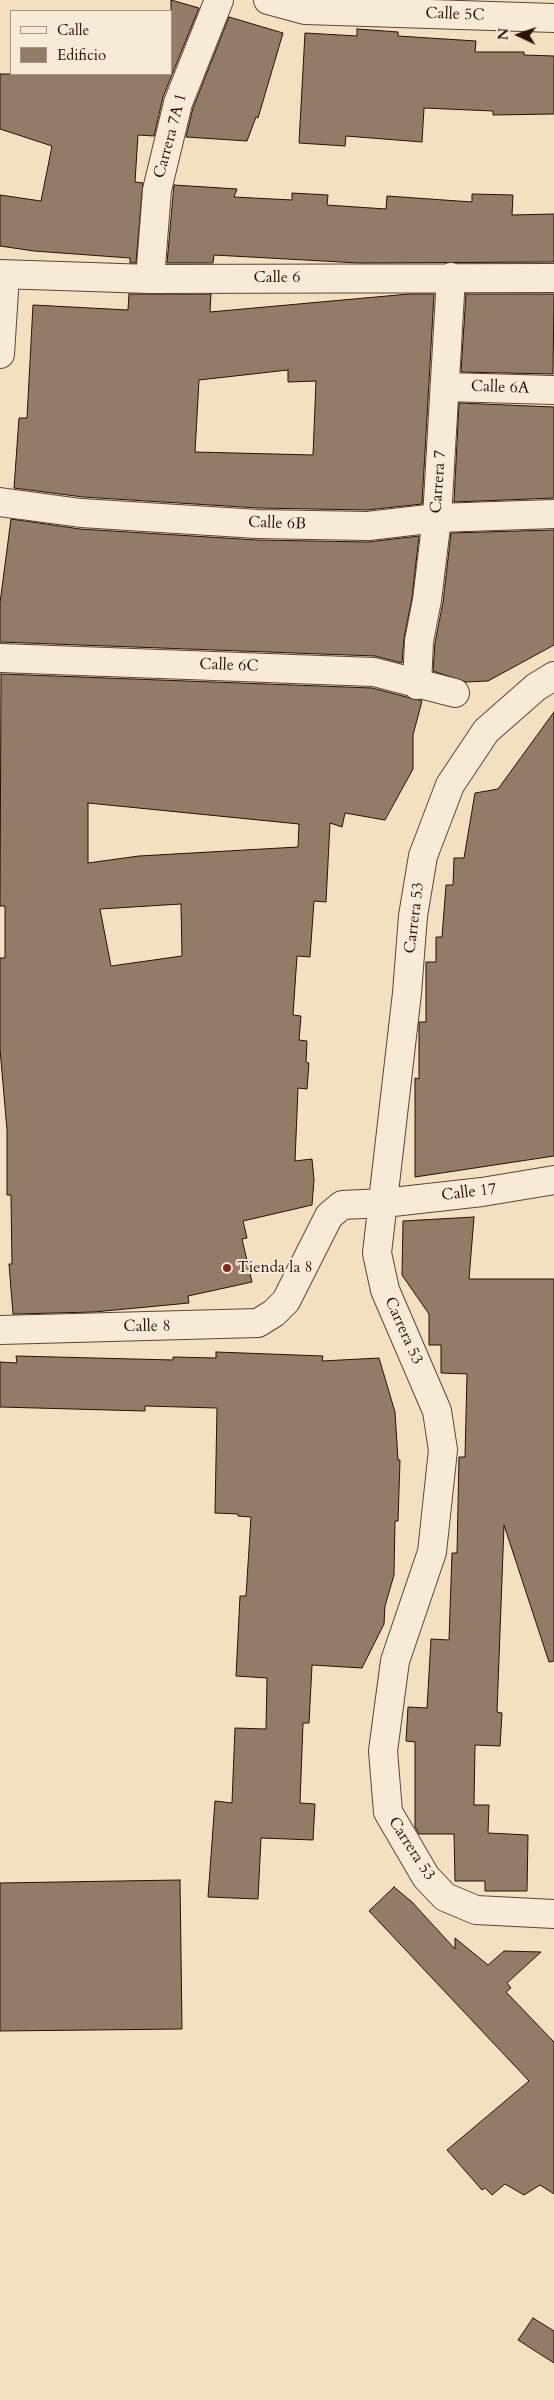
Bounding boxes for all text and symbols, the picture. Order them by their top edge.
street label: Calle 5C [425,4,485,26]
legend [10,10,172,75]
north arrow [494,10,544,60]
text: Calle [57,20,89,40]
text: N [494,28,513,41]
text: Edificio [57,45,106,65]
street label: Carrera 7A 1 [150,91,192,181]
street label: Calle 6 [253,268,301,288]
street label: Calle 6A [470,377,530,399]
street label: Carrera 7 [427,450,451,514]
street label: Calle 6B [248,513,306,535]
street label: Calle 6C [199,655,259,677]
street label: Carrera 53 [401,881,429,955]
street label: Calle 17 [440,1180,498,1206]
place label: Tienda la 8 [237,1258,313,1278]
marker: Tienda la 8 [221,1262,233,1274]
street label: Carrera 53 [380,1294,426,1368]
street label: Calle 8 [123,1317,171,1337]
street label: Carrera 53 [383,1814,439,1884]

